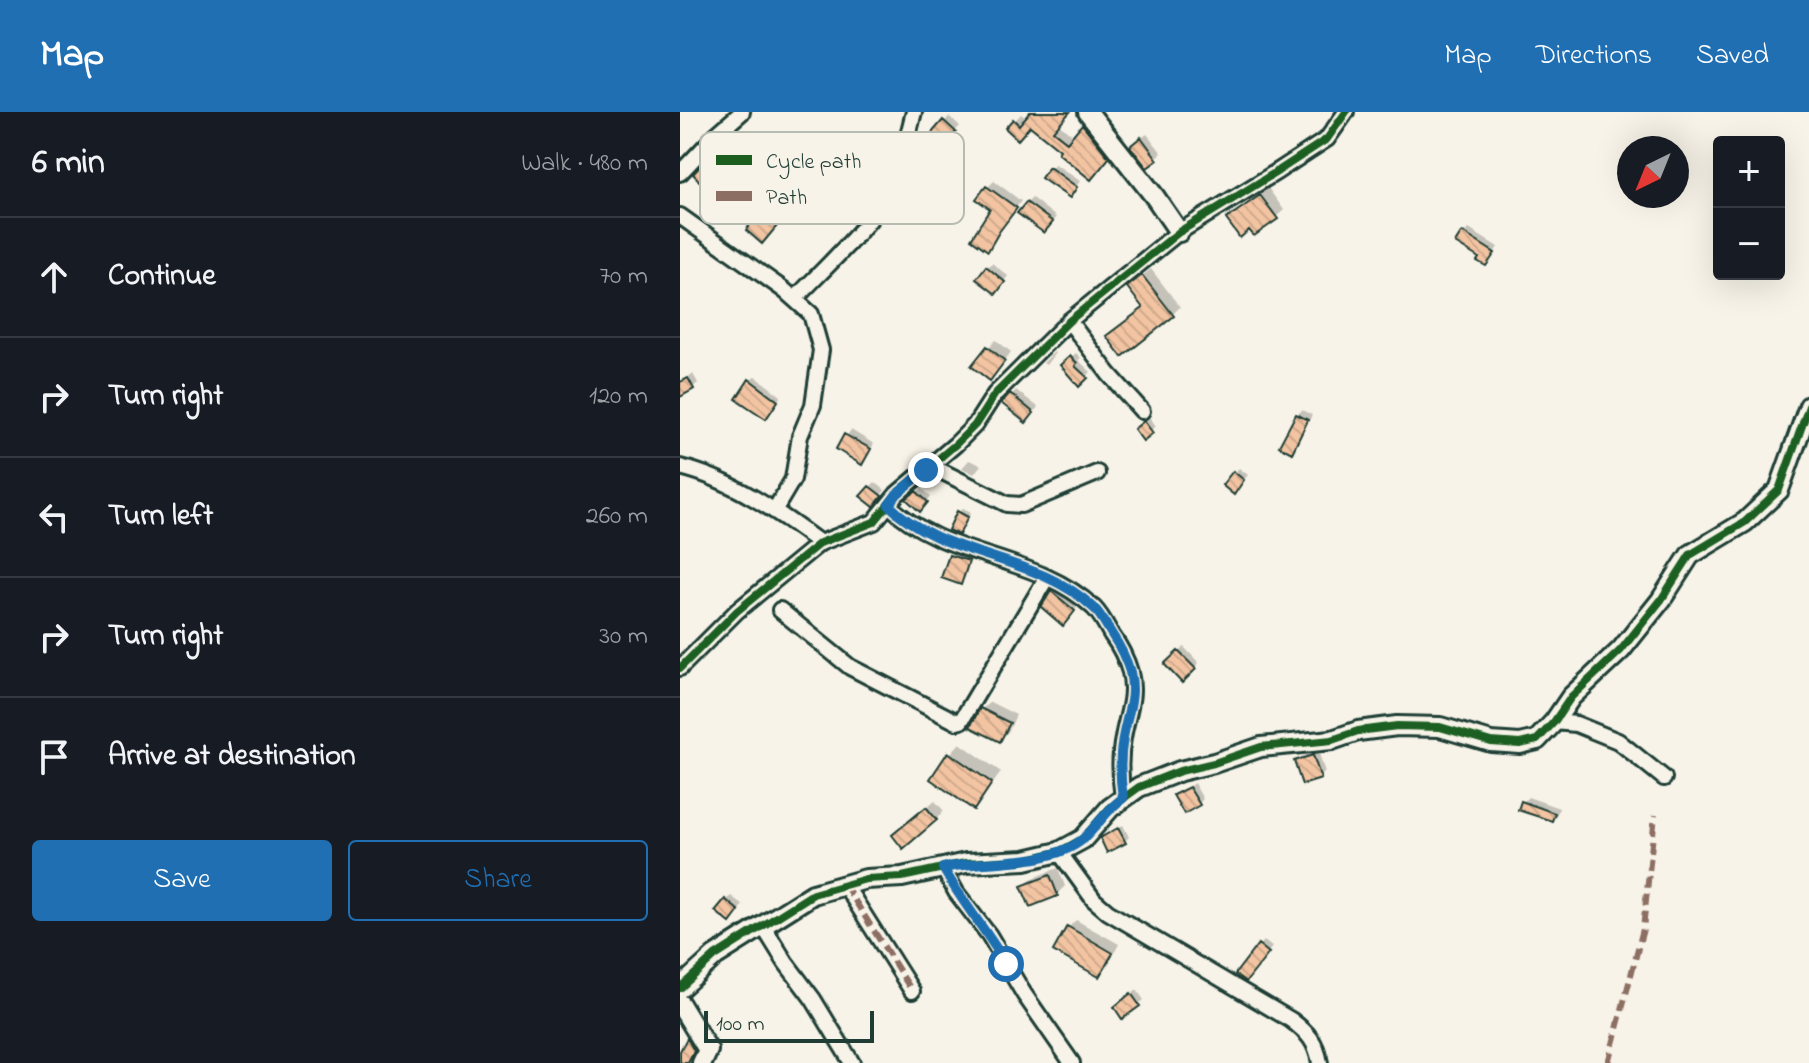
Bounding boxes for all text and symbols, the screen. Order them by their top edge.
text: Map [40,28,104,84]
text: Map [1444,36,1492,77]
text: Directions [1536,36,1652,77]
text: Saved [1696,36,1769,77]
legend [700,132,964,224]
north arrow [1617,136,1689,208]
map controls [1713,136,1785,280]
button: + [1713,136,1785,208]
text: 6 min [32,139,105,189]
text: Walk · 480 m [521,145,648,183]
text: Cycle path [766,147,861,180]
text: Path [766,183,807,215]
button: − [1713,208,1785,280]
icon: ahead [32,255,76,299]
text: Continue [108,255,216,299]
text: 70 m [599,258,648,296]
icon: right [32,375,76,419]
text: Turn right [108,375,223,419]
text: 120 m [589,378,648,416]
route end [908,452,944,488]
icon: left [32,495,76,539]
text: Turn left [108,495,213,539]
text: 260 m [586,498,648,536]
icon: right [32,615,76,659]
text: Turn right [108,615,223,659]
text: 30 m [599,618,648,656]
icon: arrive [32,735,76,779]
text: Arrive at destination [108,735,356,779]
button: Save [32,840,332,921]
button: Share [348,840,648,921]
route start [988,946,1024,982]
scale bar [704,1007,874,1043]
text: 100 m [716,1009,765,1041]

